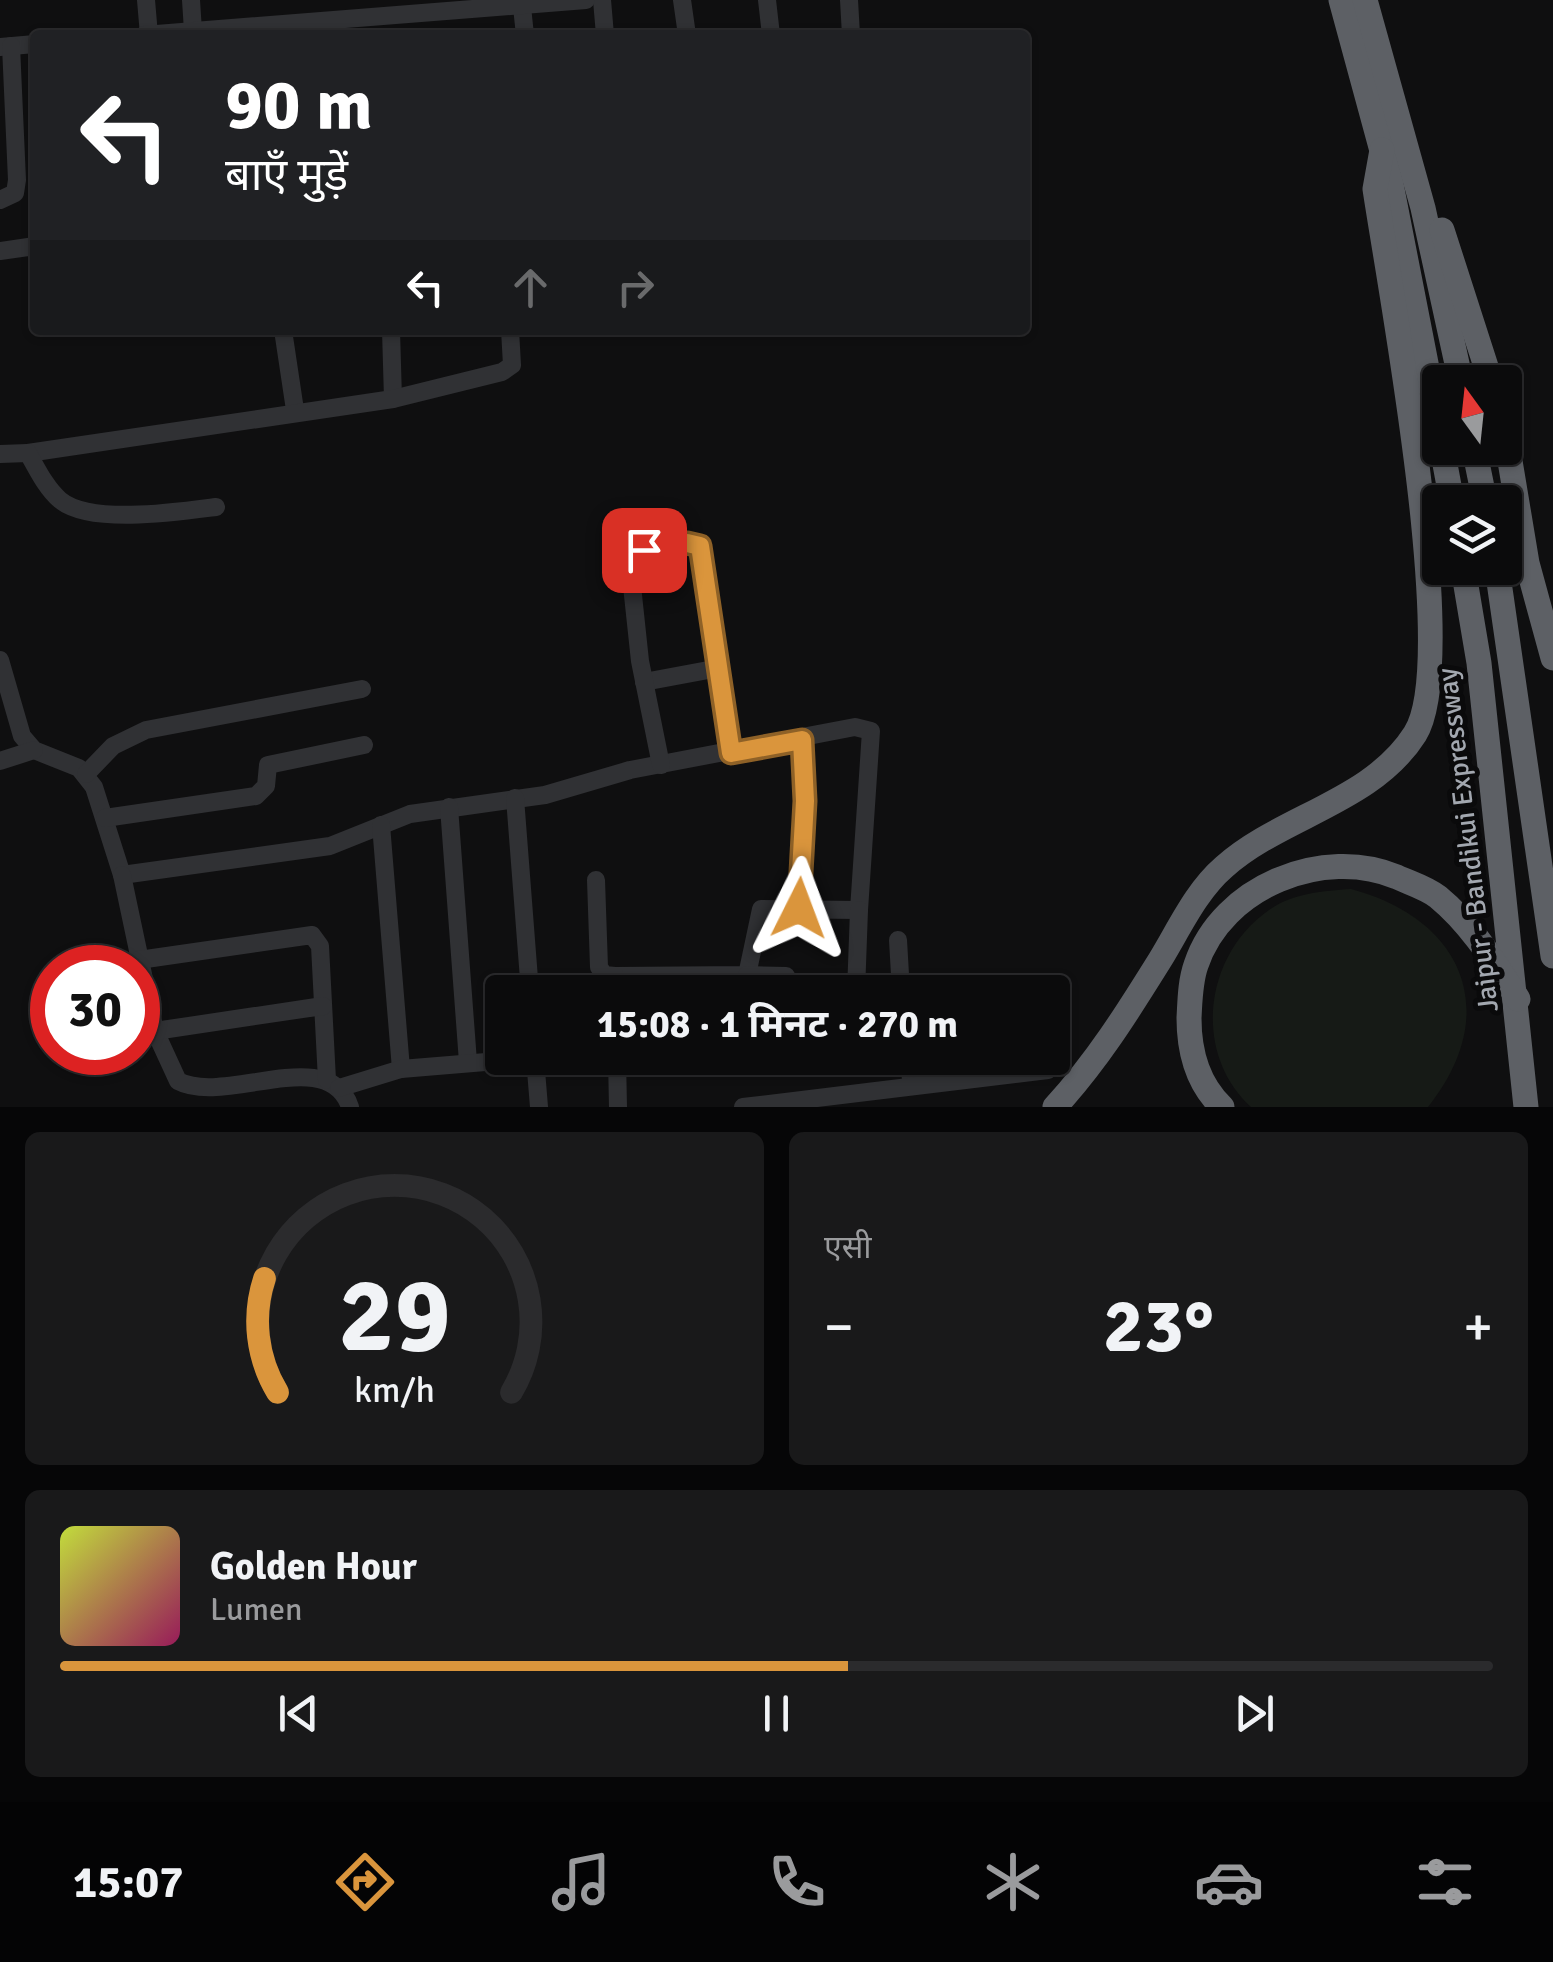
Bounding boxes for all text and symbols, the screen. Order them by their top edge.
text: 90 m [225,62,373,148]
icon: left [60,70,190,200]
text: बाएँ मुड़ें [225,148,348,203]
icon: left [398,260,453,315]
icon: ahead [503,260,558,315]
icon: right [608,260,663,315]
north arrow [1422,365,1522,465]
map controls [1422,365,1522,585]
button: layers [1422,485,1522,585]
pin [602,508,687,593]
icon: arrive [617,523,672,578]
street label: Jaipur - Bandikui Expressway [1430,666,1506,1014]
position arrow [747,856,851,960]
speed limit sign: 30 [30,945,160,1075]
text: 15:08 · 1 मिनट · 270 m [597,1001,958,1048]
text: एसी [824,1228,872,1267]
text: 29 [338,1252,451,1380]
text: 23° [1103,1280,1214,1373]
text: − [824,1293,854,1361]
text: + [1463,1293,1493,1361]
text: km/h [354,1368,435,1412]
text: Golden Hour [210,1543,417,1590]
text: Lumen [210,1590,302,1629]
icon: previous [271,1686,326,1741]
icon: pause [749,1686,804,1741]
icon: next [1227,1686,1282,1741]
icon: directions [330,1847,400,1917]
icon: music [546,1847,616,1917]
icon: phone [762,1847,832,1917]
icon: climate [978,1847,1048,1917]
icon: car [1194,1847,1264,1917]
icon: filters [1410,1847,1480,1917]
text: 15:07 [73,1855,183,1910]

